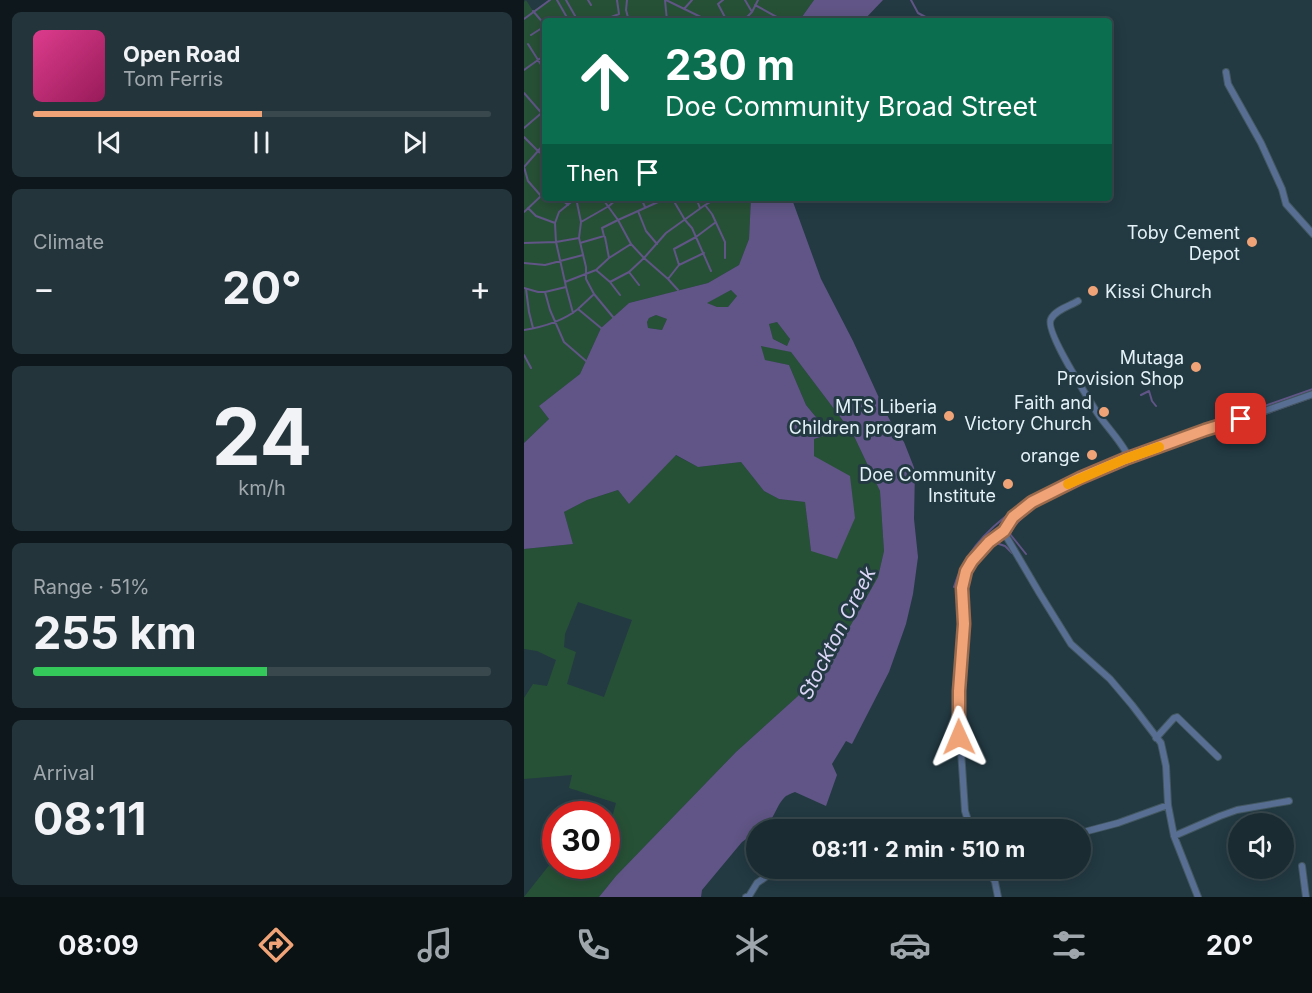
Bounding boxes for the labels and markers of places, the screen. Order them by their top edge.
place label: Toby Cement Depot [1127,222,1240,264]
marker: Toby Cement Depot [1245,235,1259,249]
place label: Kissi Church [1105,281,1212,302]
marker: Kissi Church [1086,284,1100,298]
place label: Mutaga Provision Shop [1057,347,1184,389]
marker: Mutaga Provision Shop [1189,360,1203,374]
place label: Faith and Victory Church [964,392,1092,434]
pin [1215,393,1266,444]
place label: MTS Liberia Children program [789,396,937,438]
marker: Faith and Victory Church [1097,405,1111,419]
marker: MTS Liberia Children program [942,409,956,423]
place label: orange [1020,445,1080,466]
marker: orange [1085,448,1099,462]
place label: Doe Community Institute [859,464,996,506]
marker: Doe Community Institute [1001,477,1015,491]

